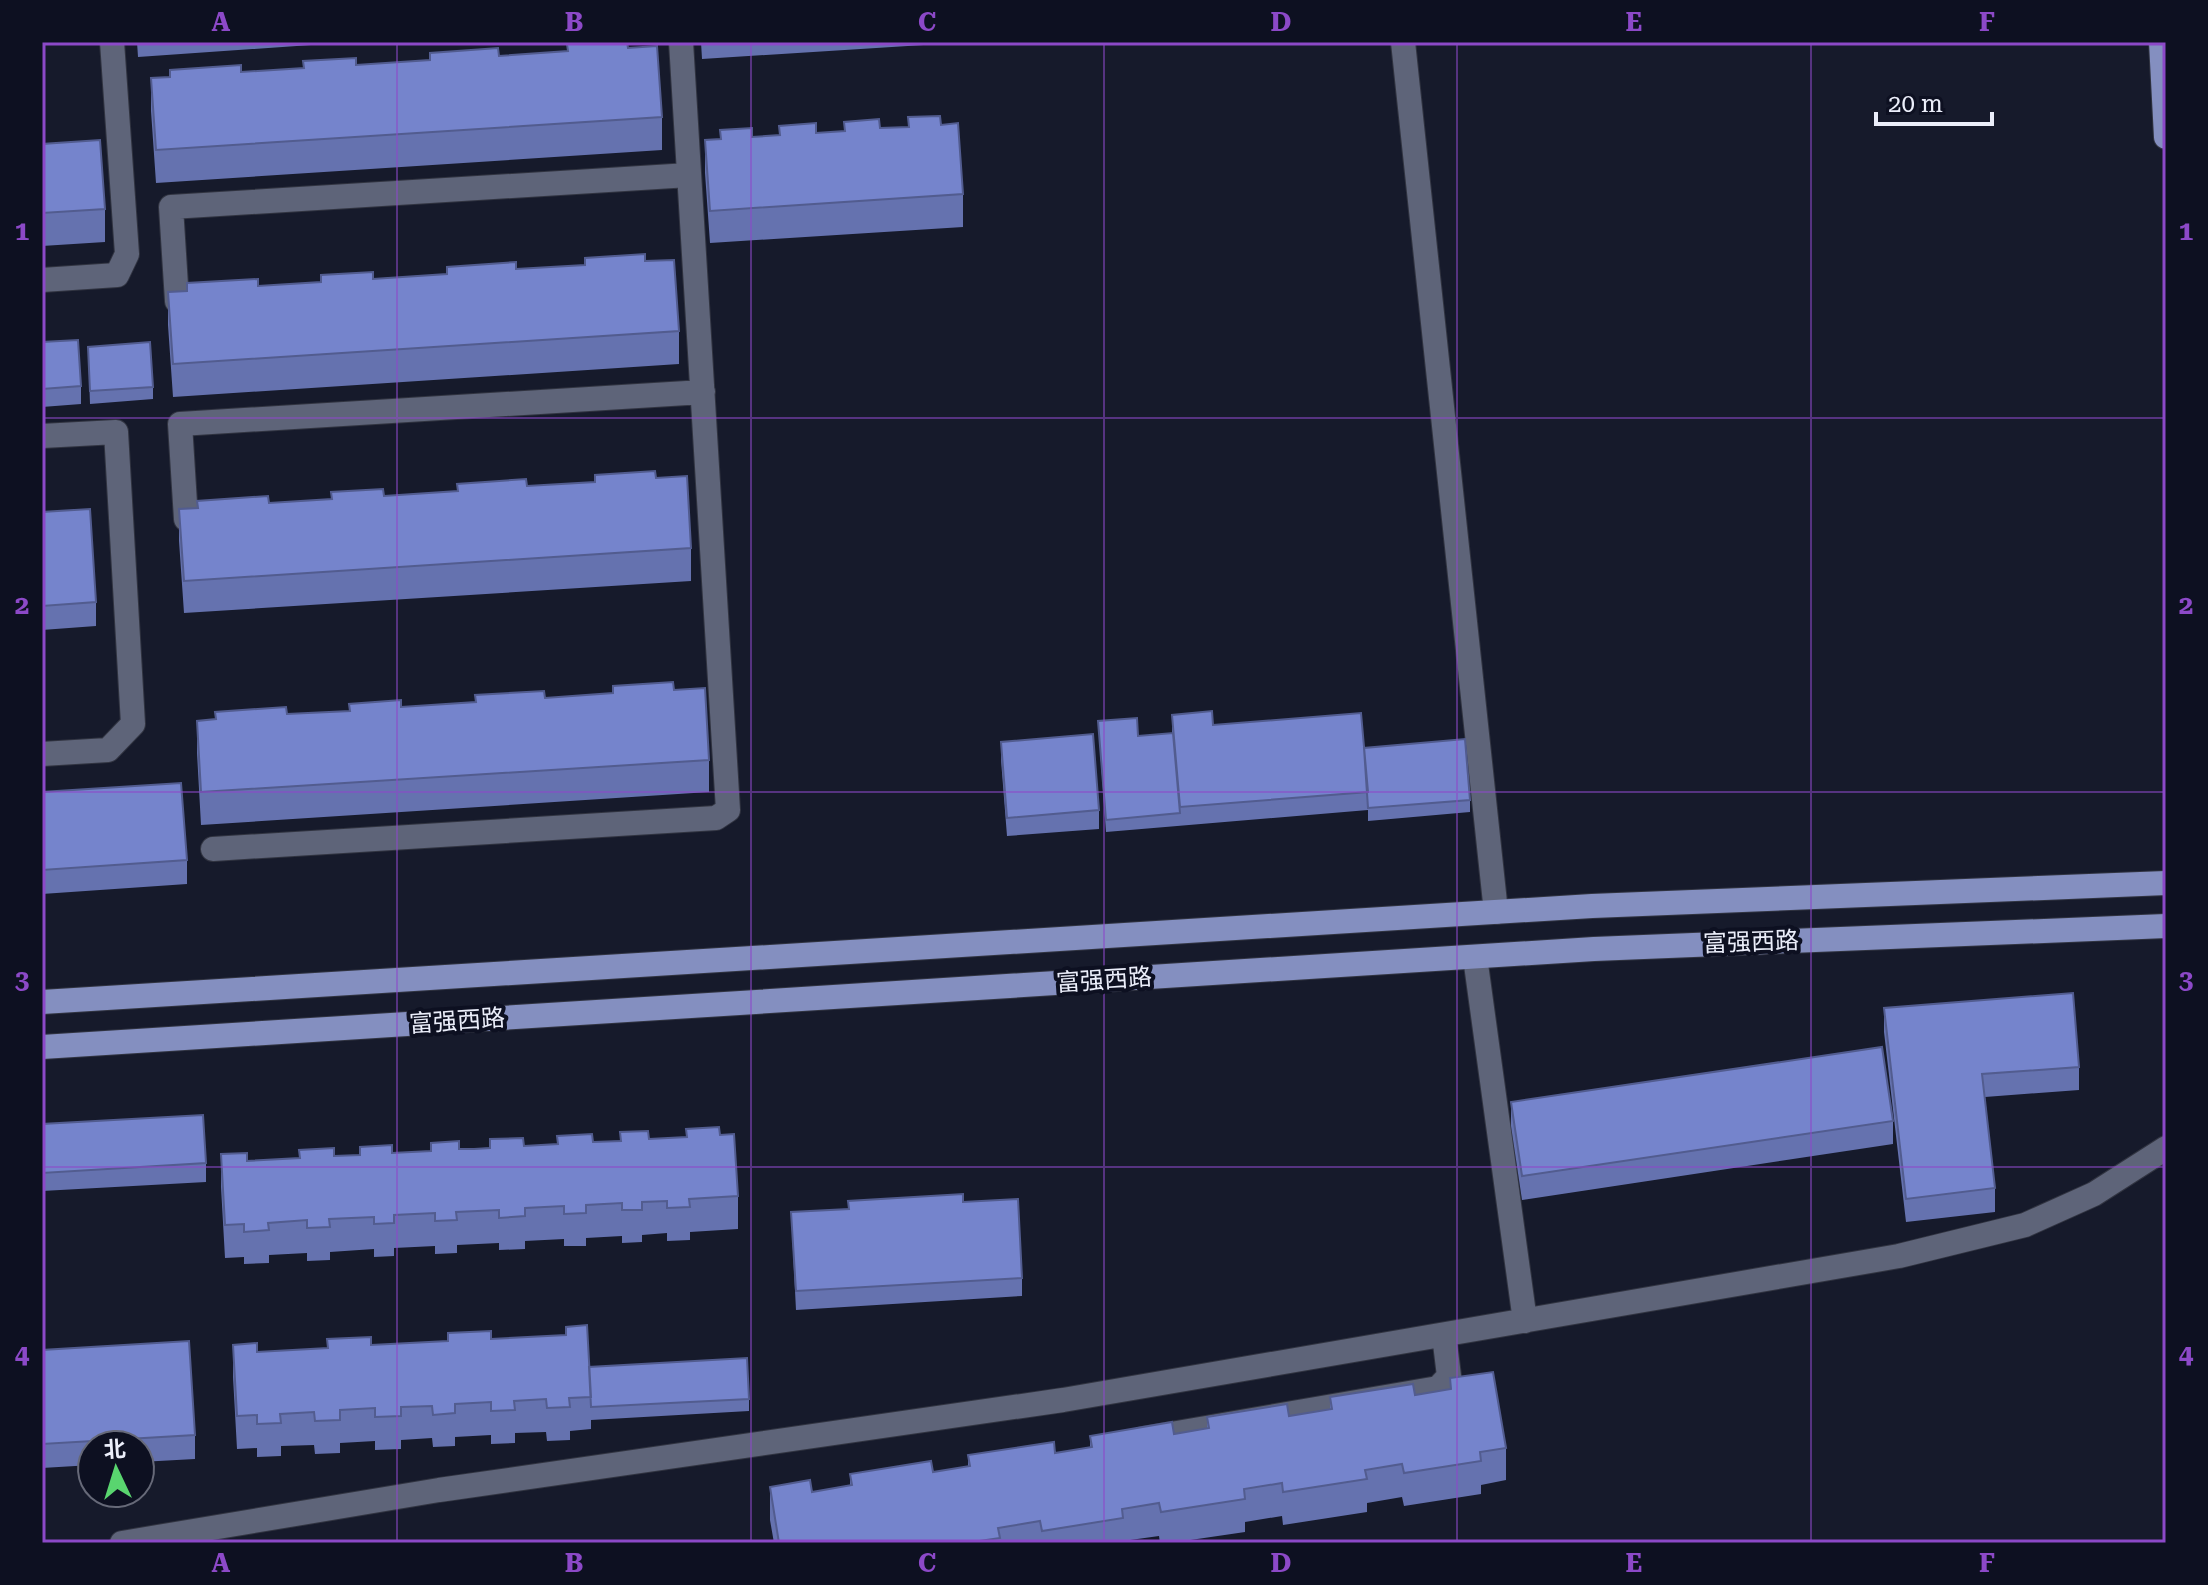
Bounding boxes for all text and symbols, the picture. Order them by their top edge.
text: A [212,7,231,37]
text: B [565,7,583,37]
text: C [918,7,936,37]
text: D [1271,7,1291,37]
text: E [1626,7,1642,37]
text: F [1979,7,1995,37]
scale bar [1876,76,1992,126]
text: 20 m [1888,90,1943,118]
text: 1 [15,216,29,246]
text: 1 [2179,216,2193,246]
text: 2 [15,590,29,620]
text: 2 [2179,590,2193,620]
street label: 富强西路 [1703,926,1799,958]
street label: 富强西路 [1055,963,1153,997]
text: 3 [15,965,29,995]
text: 3 [2179,965,2193,995]
street label: 富强西路 [408,1004,506,1038]
text: 4 [15,1339,30,1369]
text: 4 [2179,1339,2194,1369]
north arrow [76,1429,156,1509]
text: 北 [103,1436,126,1463]
text: A [212,1548,231,1578]
text: B [565,1548,583,1578]
text: C [918,1548,936,1578]
text: D [1271,1548,1291,1578]
text: E [1626,1548,1642,1578]
text: F [1979,1548,1995,1578]

